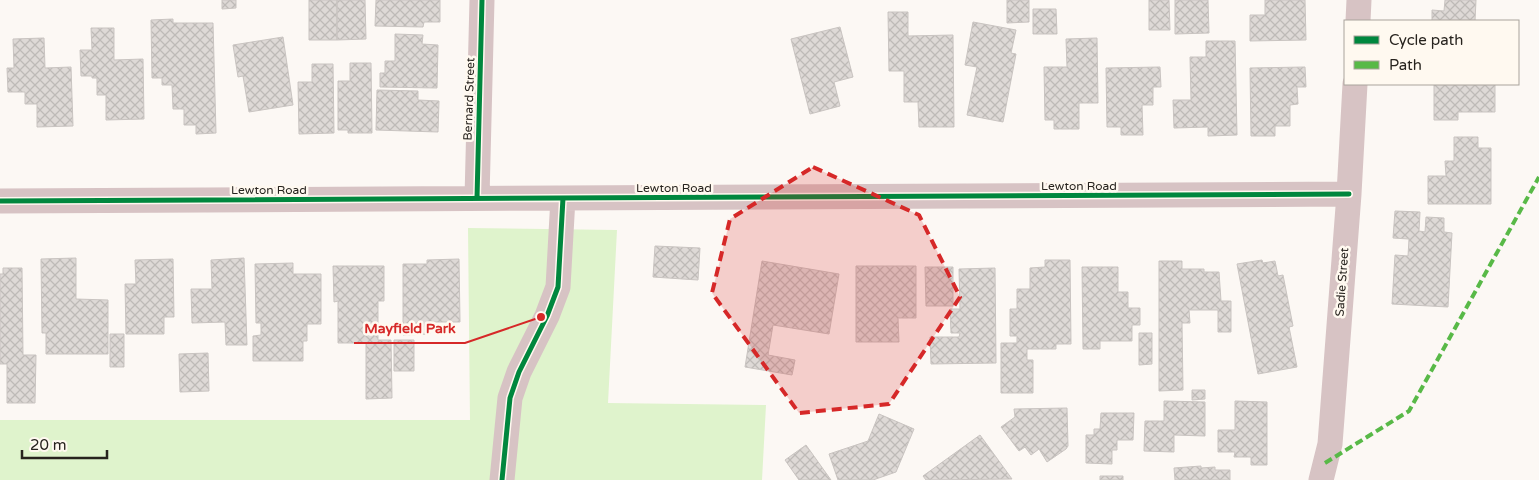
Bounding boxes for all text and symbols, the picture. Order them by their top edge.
legend [1344,20,1519,85]
text: Cycle path [1389,31,1463,49]
text: Path [1389,56,1422,74]
street label: Bernard Street [461,57,477,141]
street label: Lewton Road [1041,179,1117,193]
street label: Lewton Road [636,181,712,195]
street label: Lewton Road [231,183,307,197]
street label: Sadie Street [1333,247,1351,317]
callout: Mayfield Park [354,314,465,343]
text: Mayfield Park [364,320,456,337]
scale bar [22,428,108,460]
text: 20 m [30,436,67,454]

